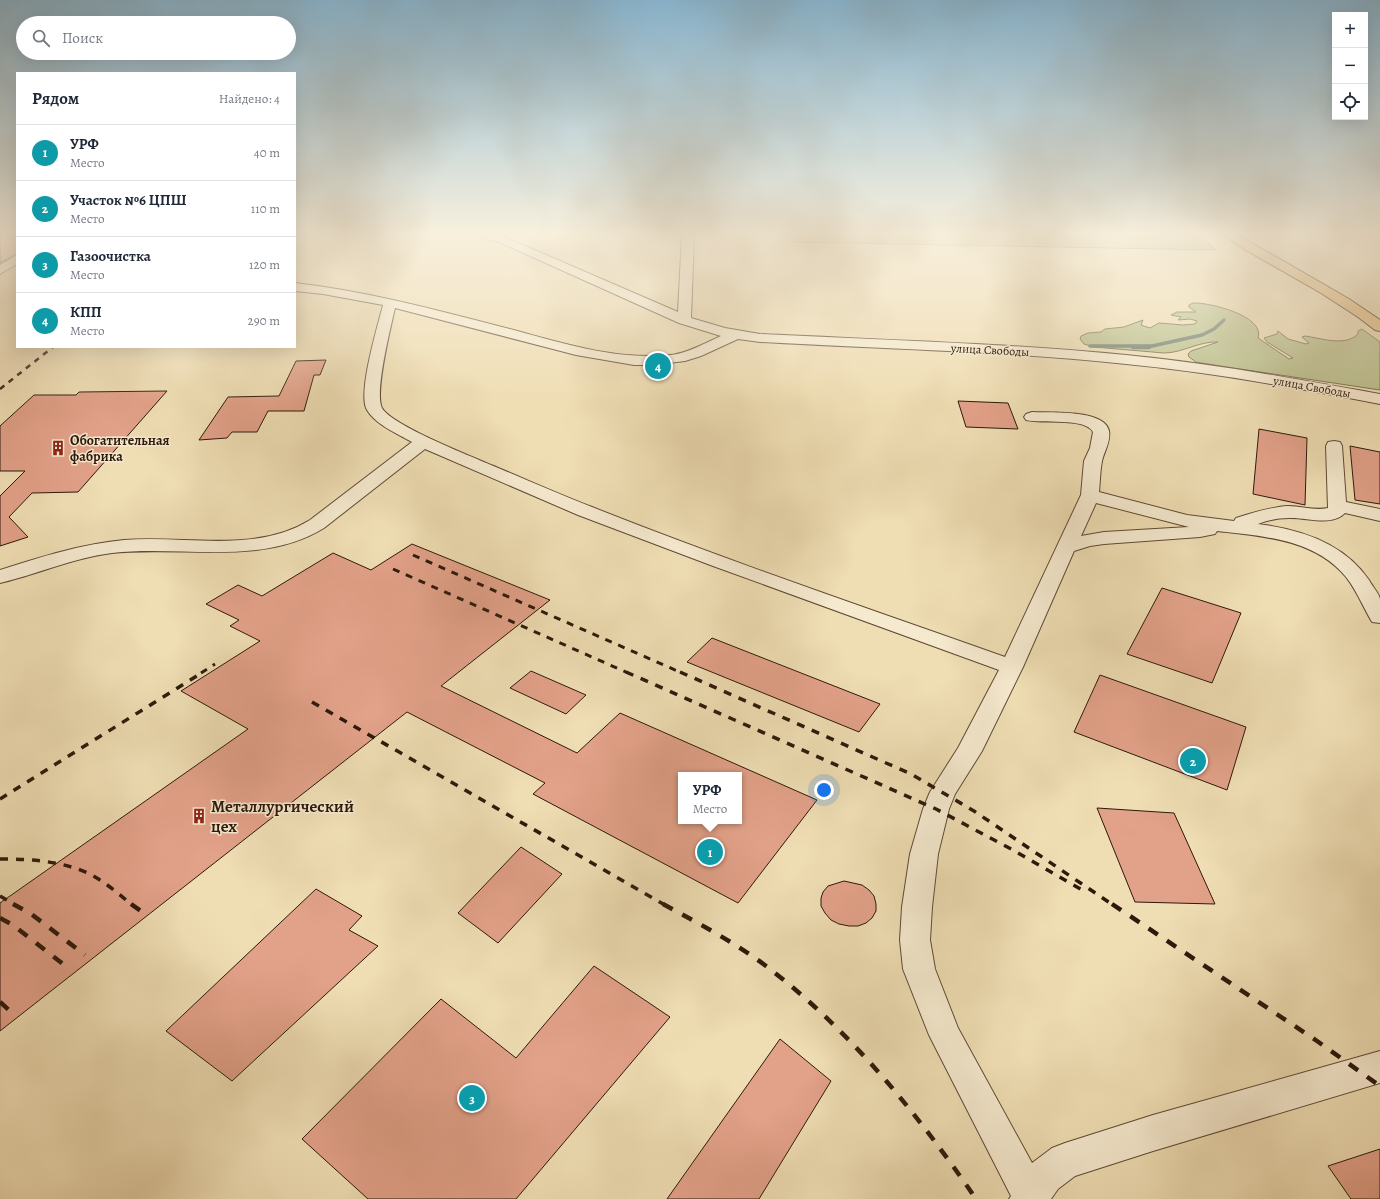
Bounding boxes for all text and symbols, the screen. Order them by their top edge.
map controls [1332,12,1368,120]
button: + [1332,12,1368,48]
search box [16,16,296,60]
icon: search [30,27,52,49]
text: Поиск [62,28,103,48]
button: − [1332,48,1368,84]
button: locate [1332,84,1368,120]
text: Рядом [32,87,79,110]
text: Найдено: 4 [219,90,280,107]
text: УРФ [70,134,99,154]
text: 1 [43,144,47,161]
text: 40 m [254,144,280,161]
text: Место [70,154,105,171]
text: Участок №6 ЦПШ [70,190,187,210]
text: 2 [42,200,48,217]
text: 110 m [251,200,280,217]
text: Место [70,210,105,227]
text: Газоочистка [70,246,151,266]
text: 3 [42,256,48,273]
text: 120 m [249,256,280,273]
text: Место [70,266,105,283]
text: КПП [70,302,102,322]
text: 4 [42,312,48,329]
text: 290 m [248,312,280,329]
text: Место [70,322,105,339]
street label: улица Свободы [949,340,1030,360]
pin: 4 [645,351,671,381]
street label: улица Свободы [1271,372,1352,402]
place label: Обогатительная фабрика [70,431,170,466]
building icon: Обогатительная фабрика [49,439,67,457]
pin: 2 [1180,746,1206,776]
popup [678,772,742,824]
text: УРФ [693,780,721,800]
your location [814,780,834,800]
place label: Металлургический цех [211,795,354,838]
text: Место [693,800,727,817]
building icon: Металлургический цех [190,807,208,825]
pin: 1 [697,837,723,867]
pin: 3 [459,1083,485,1113]

